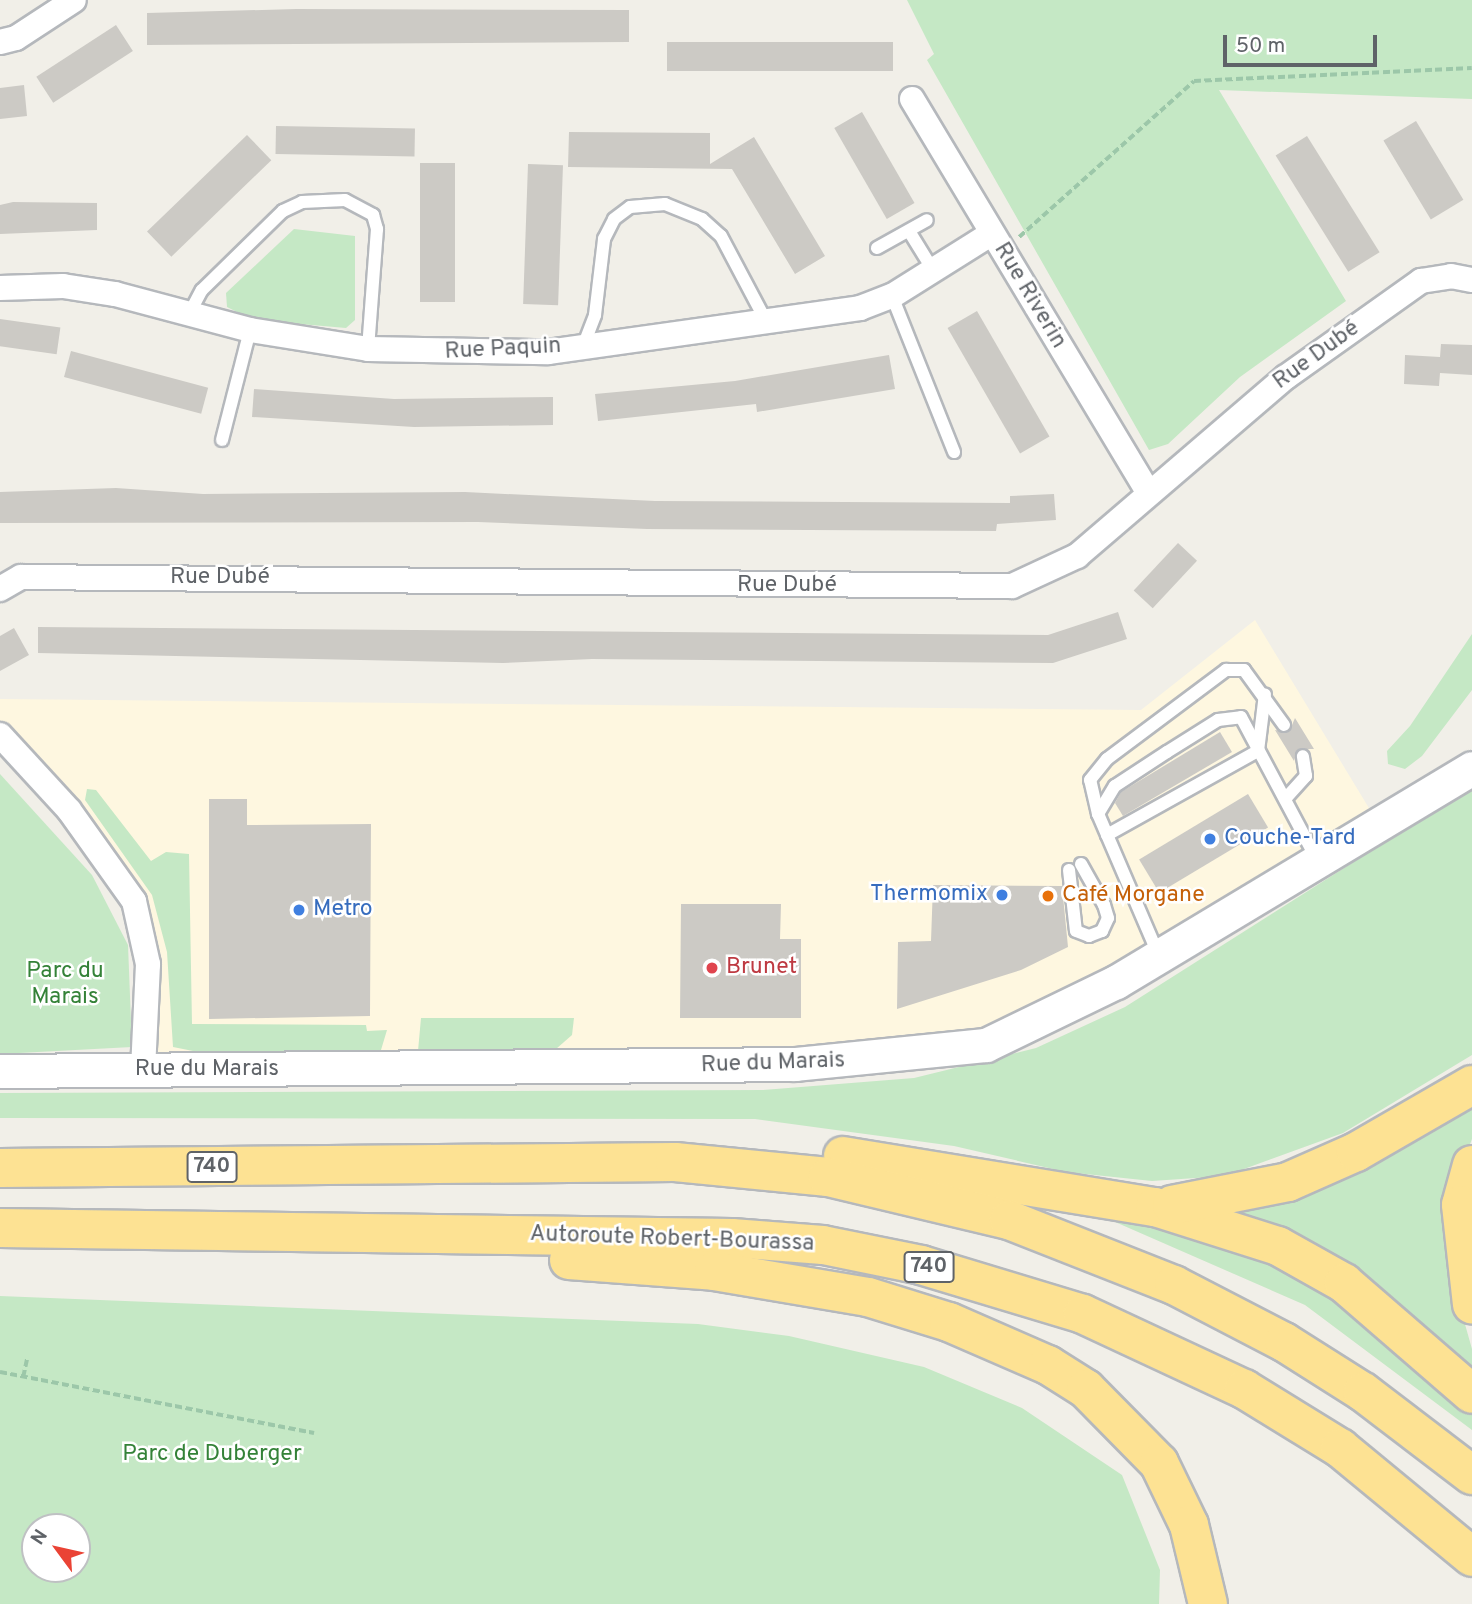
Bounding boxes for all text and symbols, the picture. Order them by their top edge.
scale bar [1227,21,1381,65]
text: 50 m [1236,33,1285,60]
street label: Rue Riverin [987,238,1071,354]
street label: Rue Dubé [1268,315,1366,397]
street label: Rue Paquin [444,333,562,367]
street label: Rue Dubé [170,564,270,592]
street label: Rue Dubé [737,572,837,600]
place label: Couche-Tard [1224,825,1356,853]
marker: Couche-Tard [1202,831,1218,847]
place label: Thermomix [870,881,988,909]
place label: Café Morgane [1062,882,1205,910]
marker: Thermomix [994,887,1010,903]
marker: Café Morgane [1040,888,1056,904]
place label: Metro [313,896,373,924]
marker: Metro [291,902,307,918]
place label: Brunet [726,954,797,982]
park label: Parc du Marais [26,958,104,1012]
marker: Brunet [704,960,720,976]
street label: Rue du Marais [700,1048,846,1080]
street label: Rue du Marais [135,1056,279,1084]
road number: 740 [186,1150,238,1184]
street label: Autoroute Robert-Bourassa [529,1221,815,1259]
road number: 740 [903,1250,955,1284]
park label: Parc de Duberger [122,1441,302,1469]
north arrow [21,1513,91,1583]
text: N [26,1525,54,1550]

